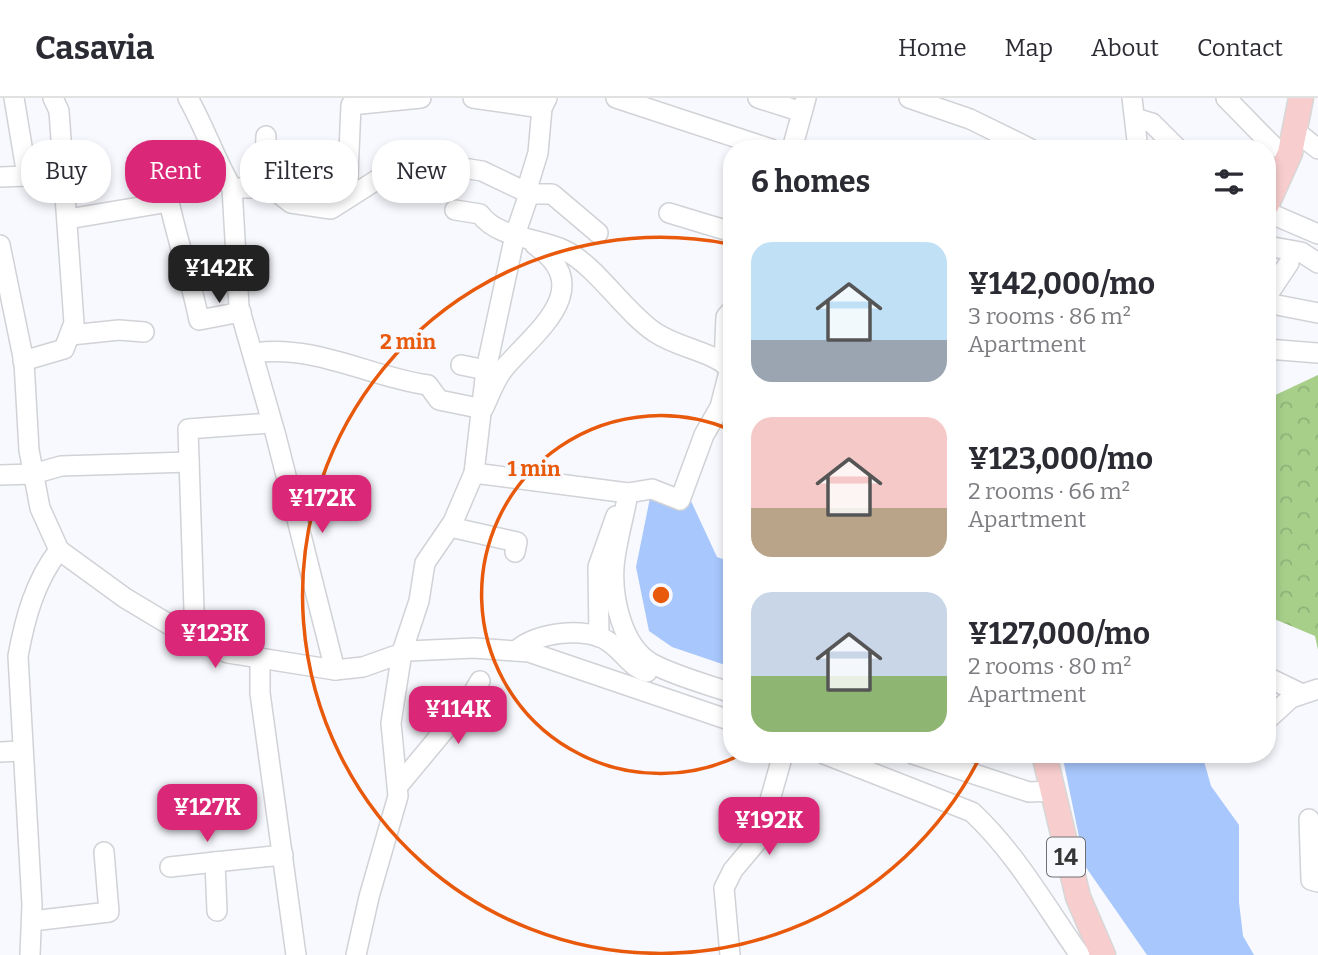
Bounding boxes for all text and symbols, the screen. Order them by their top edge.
text: Casavia [35,28,154,68]
text: Home [898,34,967,62]
text: Map [1005,34,1053,62]
text: About [1091,34,1159,62]
text: Contact [1197,34,1283,62]
chip: Buy [21,140,111,203]
chip: Rent [125,140,226,203]
chip: Filters [240,140,358,203]
chip: New [372,140,470,203]
icon: filters [1210,163,1248,201]
text: 6 homes [751,164,870,200]
pin: ¥142K [170,246,268,305]
text: ¥142K [184,254,254,282]
text: ¥142,000/mo [968,266,1155,302]
icon: home [807,270,891,354]
text: 3 rooms · 86 m² [968,302,1131,330]
text: 2 min [380,329,436,355]
text: Apartment [968,330,1086,358]
text: ¥123,000/mo [968,441,1153,477]
icon: home [807,445,891,529]
text: 1 min [507,456,561,482]
pin: ¥172K [273,476,371,535]
text: 2 rooms · 66 m² [968,477,1130,505]
text: ¥172K [288,484,356,512]
text: Apartment [968,505,1086,533]
centre of rings [649,583,673,607]
pin: ¥123K [166,610,264,670]
text: ¥127,000/mo [968,616,1150,652]
text: ¥123K [181,619,249,647]
icon: home [807,620,891,704]
text: 2 rooms · 80 m² [968,652,1131,680]
text: Apartment [968,680,1086,708]
pin: ¥114K [409,686,507,746]
text: ¥114K [425,695,491,723]
pin: ¥127K [158,784,256,844]
text: ¥127K [173,793,241,821]
pin: ¥192K [720,798,818,857]
text: ¥192K [735,806,803,834]
road number: 14 [1047,838,1085,876]

